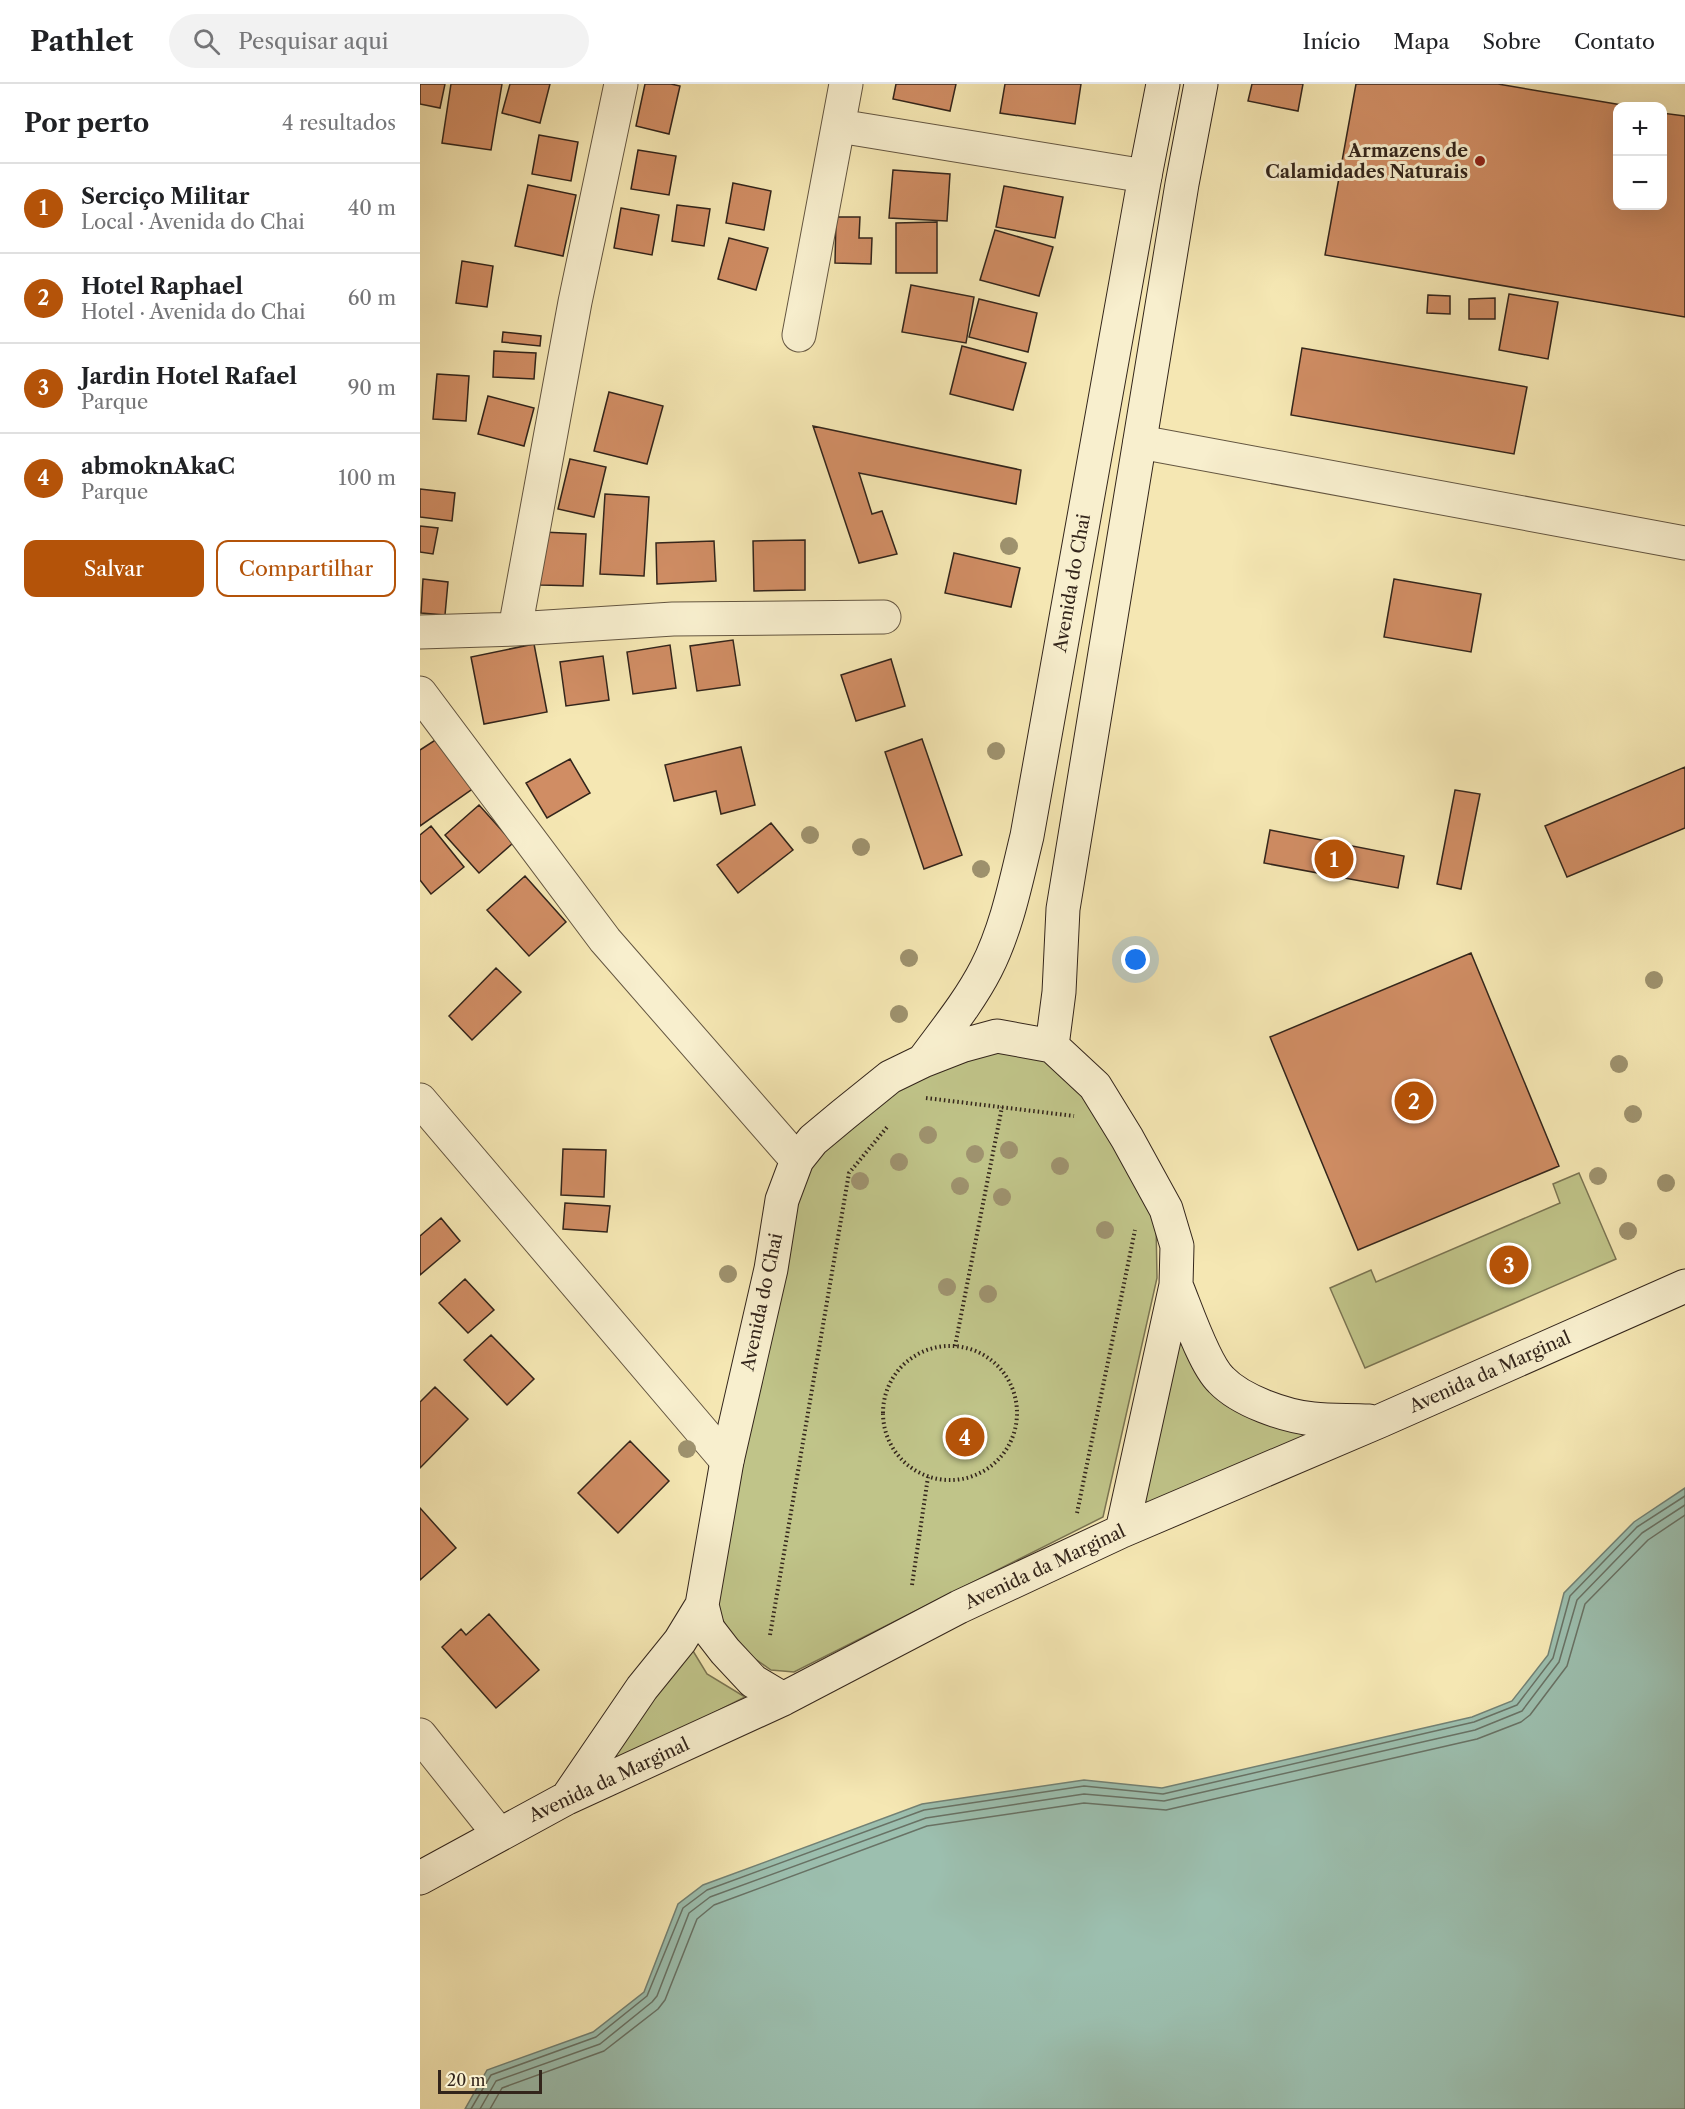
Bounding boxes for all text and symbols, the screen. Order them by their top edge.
search box [169,14,589,68]
text: Pathlet [30,24,133,58]
icon: search [190,25,223,58]
text: Pesquisar aqui [238,28,389,55]
text: Início [1303,29,1360,54]
text: Mapa [1393,29,1450,54]
text: Sobre [1483,29,1541,54]
text: Contato [1574,29,1655,54]
map controls [1613,102,1667,210]
button: + [1613,102,1667,156]
text: Por perto [24,107,149,139]
text: 4 resultados [282,111,396,135]
place label: Armazens de Calamidades Naturais [1265,140,1468,183]
marker: Armazens de Calamidades Naturais [1473,154,1487,168]
button: − [1613,156,1667,210]
text: Serciço Militar [81,183,249,210]
text: 1 [39,196,48,220]
text: 40 m [348,196,396,220]
text: Local · Avenida do Chai [81,210,305,234]
text: Hotel Raphael [81,273,243,300]
text: 2 [38,286,49,310]
text: 60 m [348,286,396,310]
text: Hotel · Avenida do Chai [81,300,305,324]
text: Jardin Hotel Rafael [81,363,297,390]
text: 3 [38,376,49,400]
text: 90 m [348,376,396,400]
text: Parque [81,390,148,414]
text: abmoknAkaC [81,453,235,480]
text: 4 [38,466,49,490]
text: 100 m [338,466,396,490]
text: Parque [81,480,148,504]
street label: Avenida do Chai [1049,512,1095,655]
button: Salvar [24,540,204,597]
button: Compartilhar [216,540,396,597]
pin: 1 [1314,836,1354,882]
your location [1121,945,1150,974]
pin: 2 [1394,1078,1434,1124]
street label: Avenida do Chai [736,1231,787,1374]
pin: 3 [1490,1242,1528,1288]
street label: Avenida da Marginal [1405,1326,1574,1418]
pin: 4 [946,1414,984,1460]
street label: Avenida da Marginal [960,1520,1129,1614]
street label: Avenida da Marginal [524,1733,693,1827]
scale bar [438,2067,542,2094]
text: 20 m [447,2070,486,2090]

